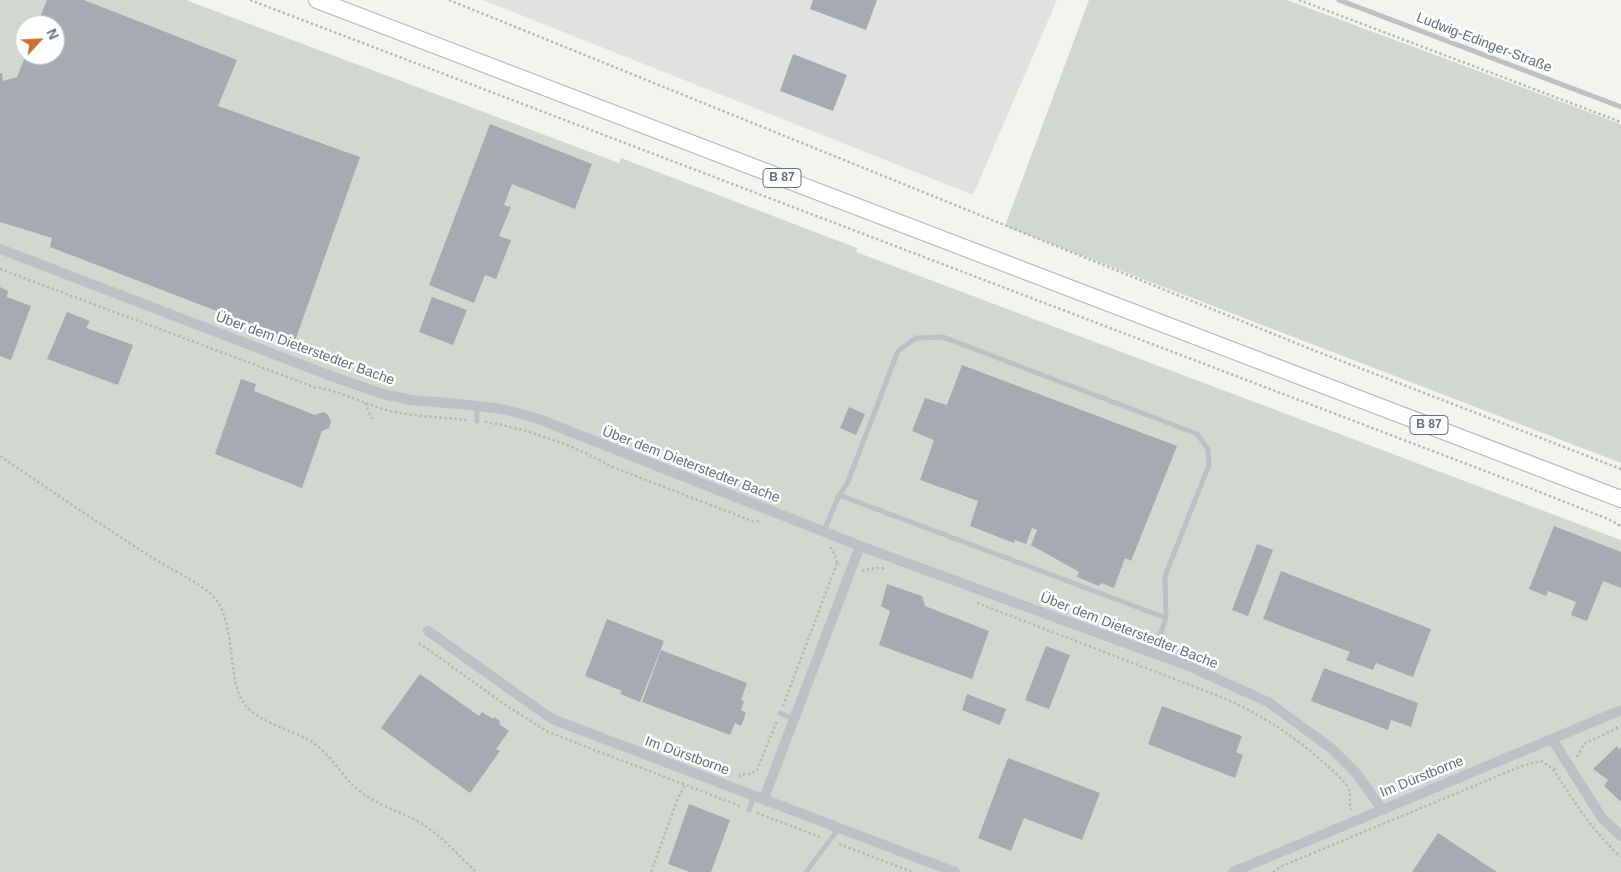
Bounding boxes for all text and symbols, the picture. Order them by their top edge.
street label: Ludwig-Edinger-Straße [1414,9,1554,77]
north arrow [15,15,65,65]
text: N [43,26,62,42]
road number: B 87 [763,168,801,188]
street label: Über dem Dieterstedter Bache [213,309,397,389]
road number: B 87 [1410,416,1448,434]
street label: Über dem Dieterstedter Bache [600,423,782,507]
street label: Über dem Dieterstedter Bache [1038,589,1220,673]
street label: Im Dürstborne [642,733,732,779]
street label: Im Dürstborne [1378,753,1466,801]

